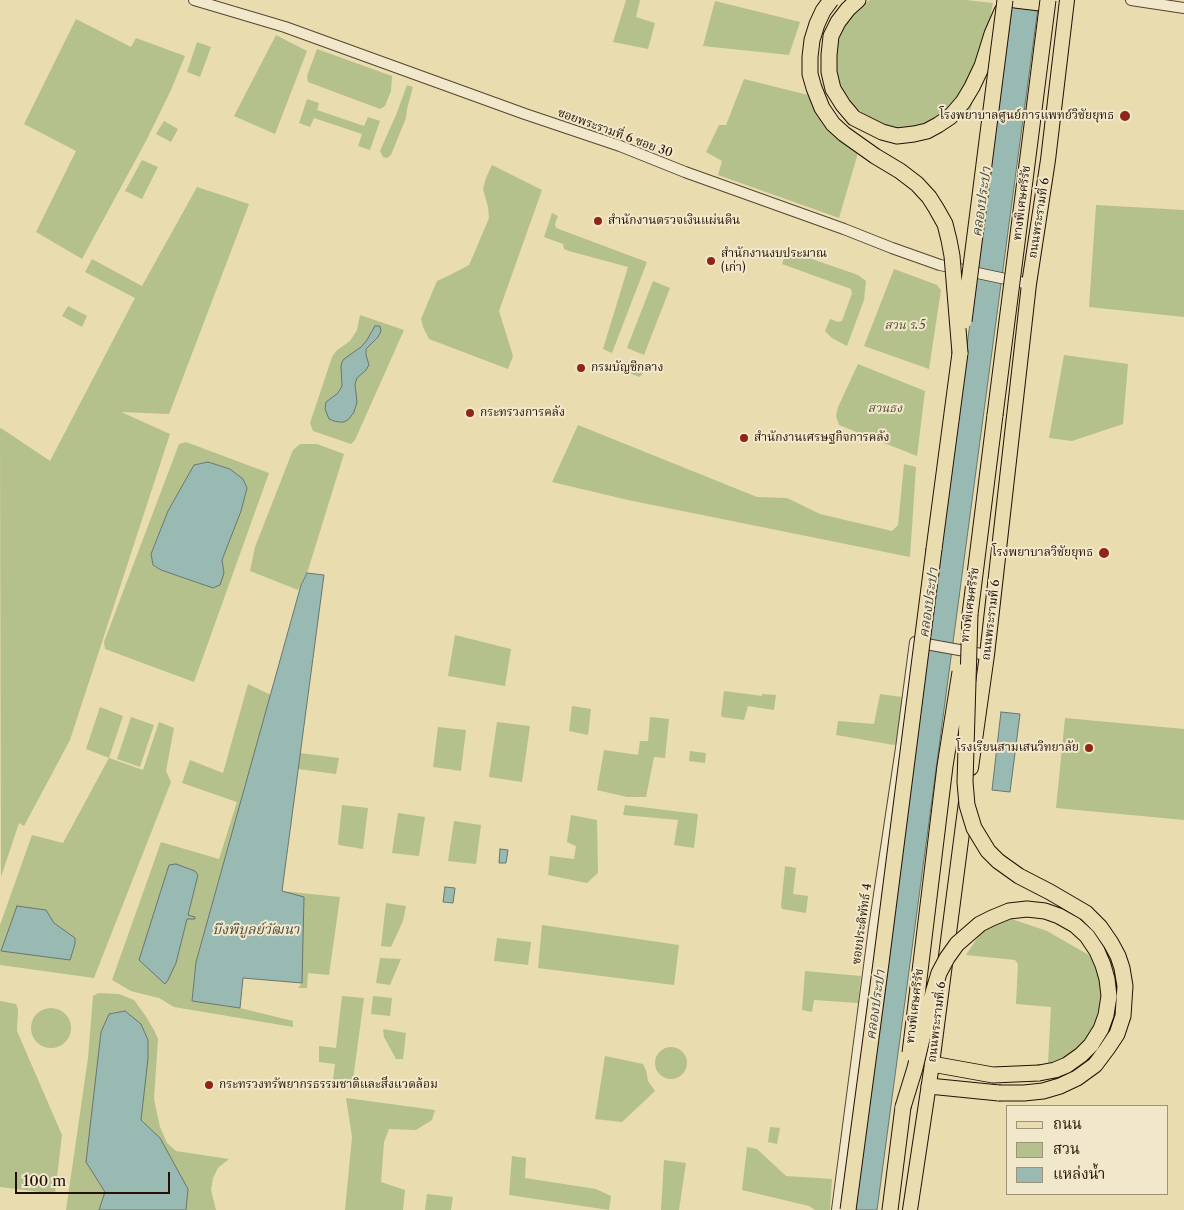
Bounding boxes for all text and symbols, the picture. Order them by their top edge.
street label: ซอยพระรามที่ 6 ซอย 30 [555,105,675,161]
place label: โรงพยาบาลศูนย์การแพทย์วิชัยยุทธ [940,109,1114,123]
marker: โรงพยาบาลศูนย์การแพทย์วิชัยยุทธ [1118,109,1132,123]
street label: ทางพิเศษศรีรัช [1010,165,1034,241]
water label: คลองประปา [969,166,995,238]
street label: ถนนพระรามที่ 6 [1026,177,1052,259]
place label: สำนักงานตรวจเงินแผ่นดิน [608,214,740,228]
marker: สำนักงานตรวจเงินแผ่นดิน [592,215,604,227]
place label: สำนักงานงบประมาณ (เก่า) [721,247,827,275]
marker: สำนักงานงบประมาณ (เก่า) [705,255,717,267]
park label: สวน ร.5 [885,319,925,333]
place label: กรมบัญชีกลาง [591,361,664,375]
marker: กรมบัญชีกลาง [575,362,587,374]
park label: สวนธง [868,402,902,416]
place label: กระทรวงการคลัง [480,406,565,420]
marker: กระทรวงการคลัง [464,407,476,419]
place label: สำนักงานเศรษฐกิจการคลัง [754,431,890,445]
marker: สำนักงานเศรษฐกิจการคลัง [738,432,750,444]
place label: โรงพยาบาลวิชัยยุทธ [992,546,1093,560]
marker: โรงพยาบาลวิชัยยุทธ [1097,546,1111,560]
water label: คลองประปา [916,567,942,639]
street label: ทางพิเศษศรีรัช [958,567,982,643]
street label: ถนนพระรามที่ 6 [979,579,1003,661]
place label: โรงเรียนสามเสนวิทยาลัย [956,741,1079,755]
marker: โรงเรียนสามเสนวิทยาลัย [1083,742,1095,754]
street label: ซอยประดิพัทธ์ 4 [849,882,875,966]
water label: บึงพิบูลย์วัฒนา [213,922,299,938]
street label: ทางพิเศษศรีรัช [903,968,927,1044]
water label: คลองประปา [863,969,889,1041]
street label: ถนนพระรามที่ 6 [925,981,949,1063]
place label: กระทรวงทรัพยากรธรรมชาติและสิ่งแวดล้อม [219,1078,438,1092]
marker: กระทรวงทรัพยากรธรรมชาติและสิ่งแวดล้อม [203,1079,215,1091]
legend [1006,1105,1169,1195]
text: ถนน [1053,1114,1082,1133]
text: สวน [1053,1139,1080,1158]
scale bar [18,1162,172,1194]
text: แหล่งน้ำ [1053,1164,1105,1183]
text: 100 m [23,1171,66,1190]

